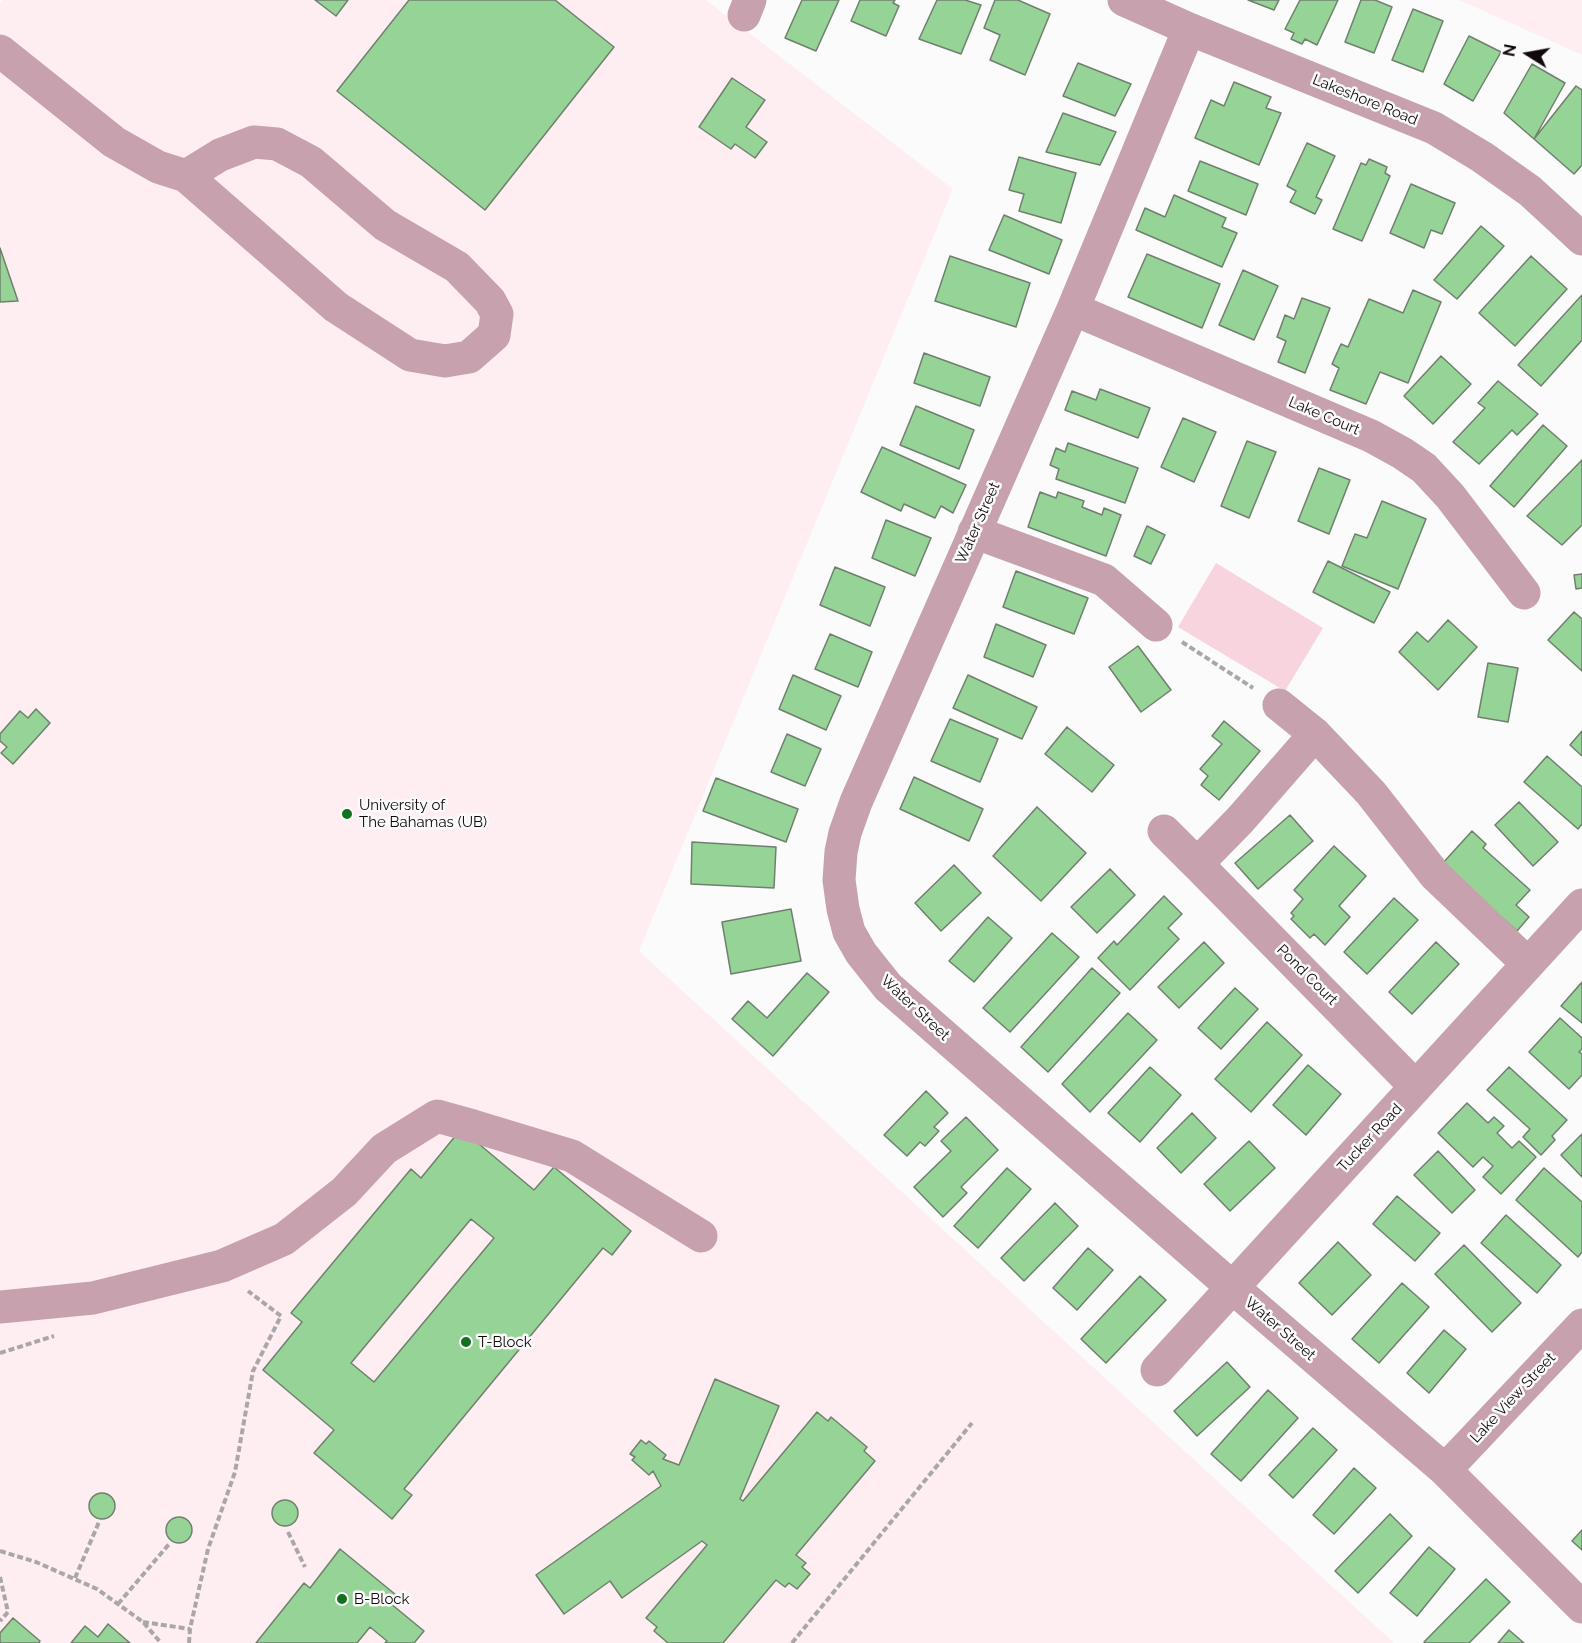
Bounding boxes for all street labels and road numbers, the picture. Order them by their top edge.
street label: Lakeshore Road [1310,71,1420,129]
street label: Lake Court [1286,393,1362,439]
street label: Water Street [952,479,1004,567]
street label: Pond Court [1273,941,1341,1009]
street label: Water Street [877,972,953,1044]
street label: Tucker Road [1334,1100,1406,1176]
street label: Water Street [1241,1294,1319,1364]
street label: Lake View Street [1467,1349,1559,1447]

